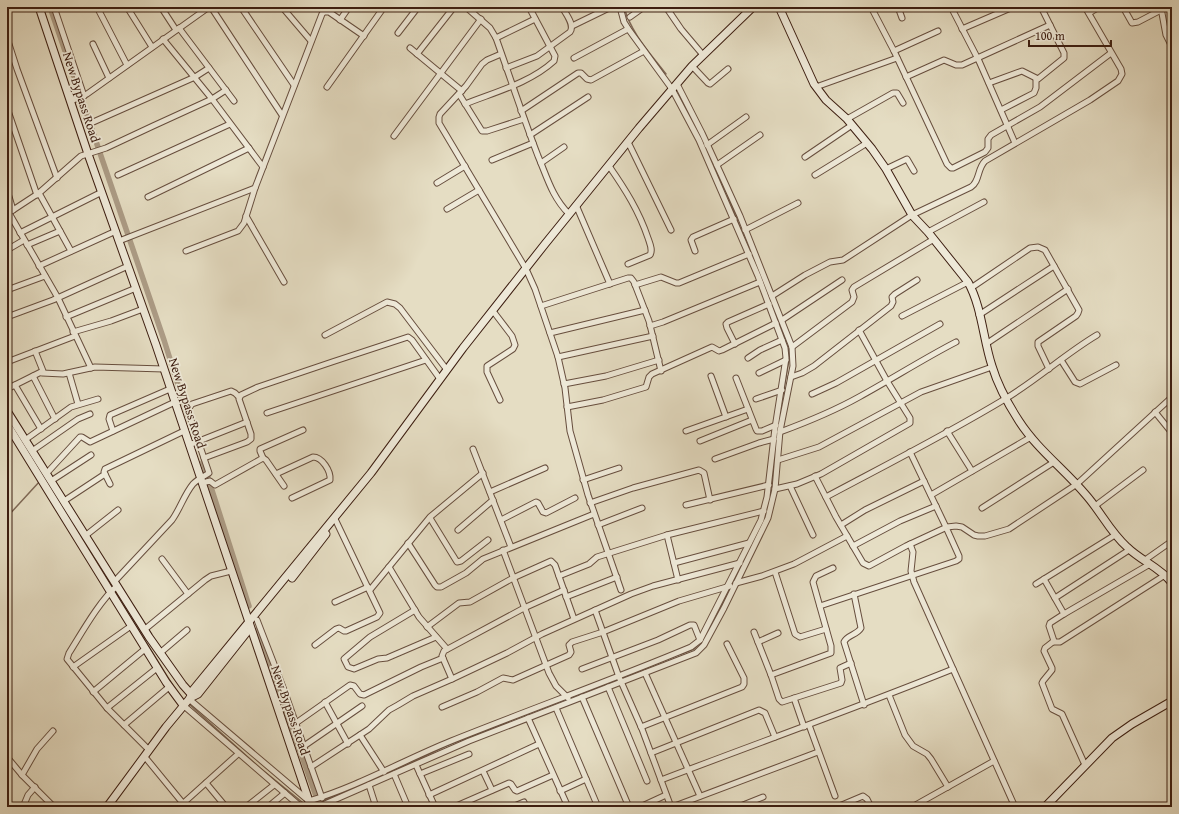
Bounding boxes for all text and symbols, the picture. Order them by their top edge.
scale bar [1029,22,1111,48]
text: 100 m [1035,27,1065,44]
street label: New Bypass Road [58,49,105,145]
street label: New Bypass Road [164,355,211,451]
street label: New Bypass Road [266,663,315,758]

